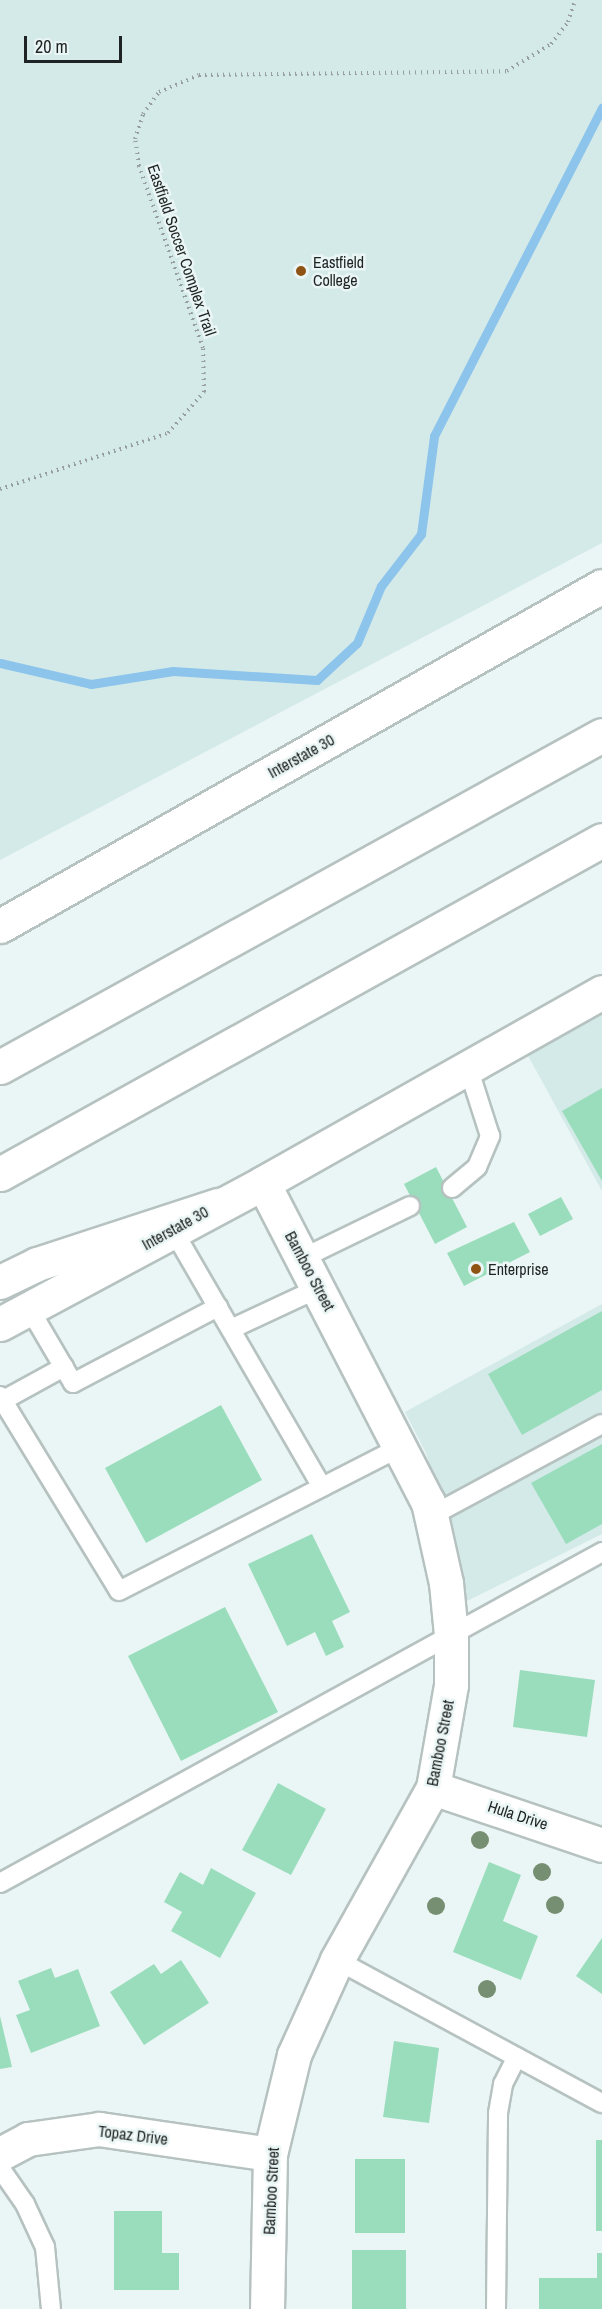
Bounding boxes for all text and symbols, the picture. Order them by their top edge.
scale bar [27,24,124,62]
text: 20 m [35,34,68,59]
street label: Eastfield Soccer Complex Trail [144,162,220,338]
place label: Eastfield College [313,252,364,290]
marker: Eastfield College [294,264,308,278]
street label: Interstate 30 [264,730,338,782]
street label: Interstate 30 [138,1202,212,1254]
street label: Bamboo Street [281,1228,339,1314]
place label: Enterprise [488,1259,549,1279]
marker: Enterprise [469,1262,483,1276]
street label: Bamboo Street [422,1698,458,1788]
street label: Hula Drive [486,1796,550,1834]
street label: Topaz Drive [97,2121,169,2149]
street label: Bamboo Street [259,2147,283,2235]

